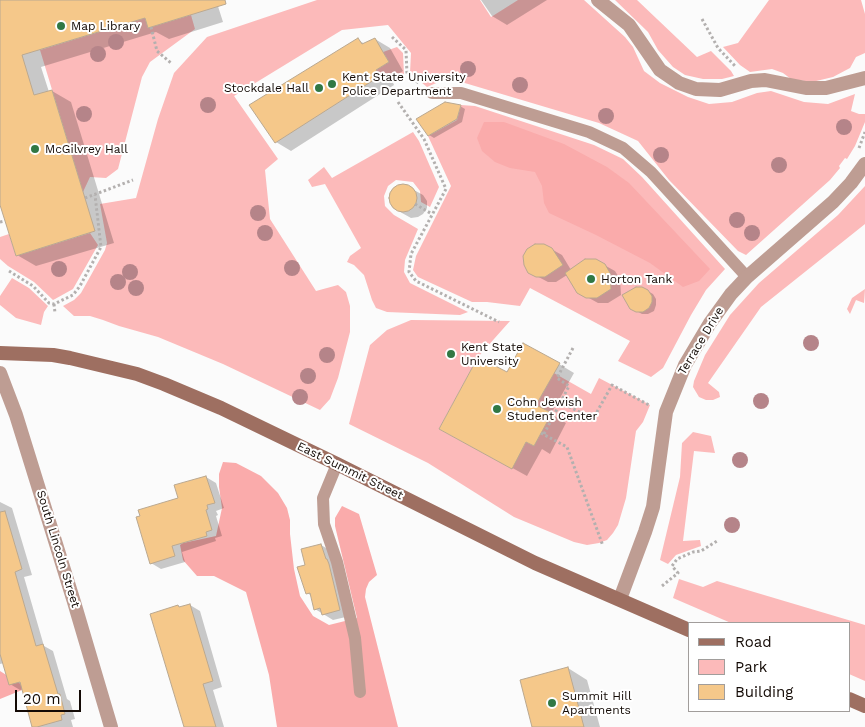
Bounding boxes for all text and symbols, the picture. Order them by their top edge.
place label: Map Library [71,19,140,33]
marker: Map Library [55,20,67,32]
place label: Kent State University Police Department [342,70,466,98]
marker: Kent State University Police Department [326,78,338,90]
place label: Stockdale Hall [224,81,309,95]
marker: Stockdale Hall [313,82,325,94]
place label: McGilvrey Hall [45,142,128,156]
marker: McGilvrey Hall [29,143,41,155]
place label: Horton Tank [601,272,672,286]
marker: Horton Tank [585,273,597,285]
street label: Terrace Drive [675,304,727,378]
place label: Kent State University [461,340,523,368]
marker: Kent State University [445,348,457,360]
place label: Cohn Jewish Student Center [507,395,597,423]
marker: Cohn Jewish Student Center [491,403,503,415]
street label: East Summit Street [295,439,405,503]
street label: South Lincoln Street [33,489,83,609]
legend [688,622,850,712]
text: Road [735,633,772,651]
text: Park [735,658,767,676]
scale bar [18,680,84,712]
text: Building [735,683,793,701]
place label: Summit Hill Apartments [562,689,632,717]
text: 20 m [23,690,61,708]
marker: Summit Hill Apartments [546,697,558,709]

